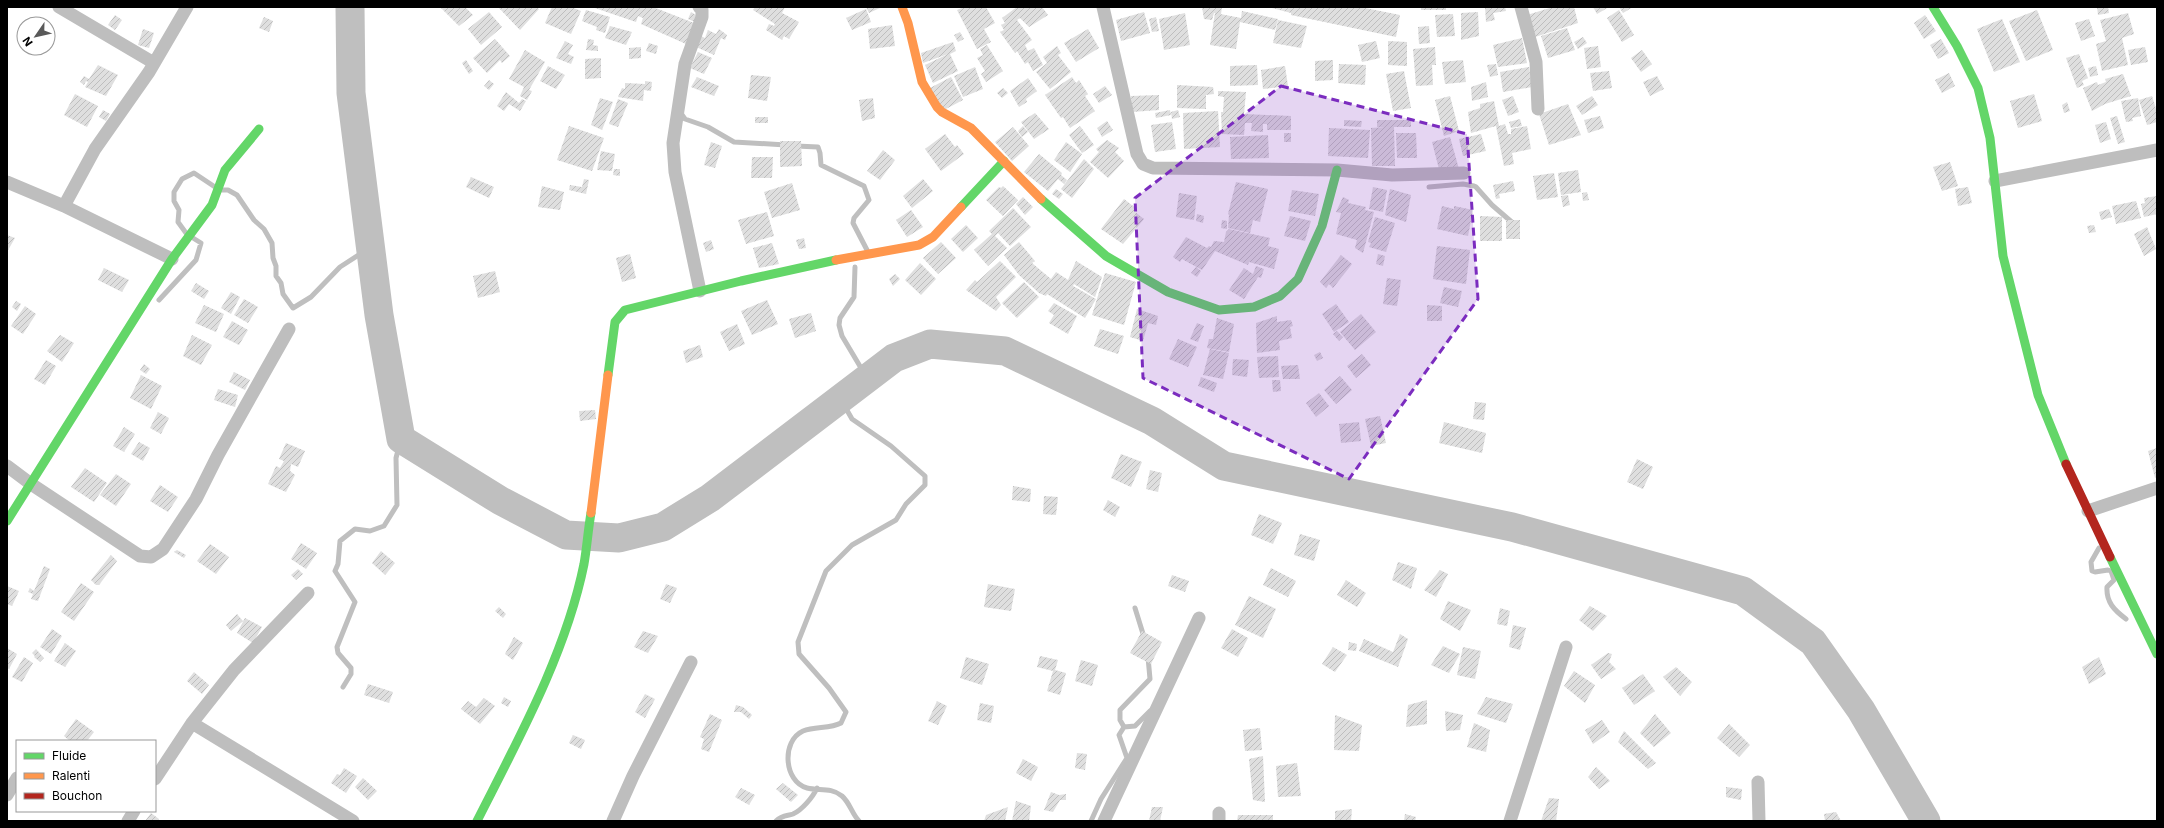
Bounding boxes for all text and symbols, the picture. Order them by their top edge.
north arrow [16,16,56,56]
text: N [20,34,36,49]
legend [16,740,156,812]
text: Fluide [52,748,86,763]
text: Ralenti [52,768,90,783]
text: Bouchon [52,788,102,803]

